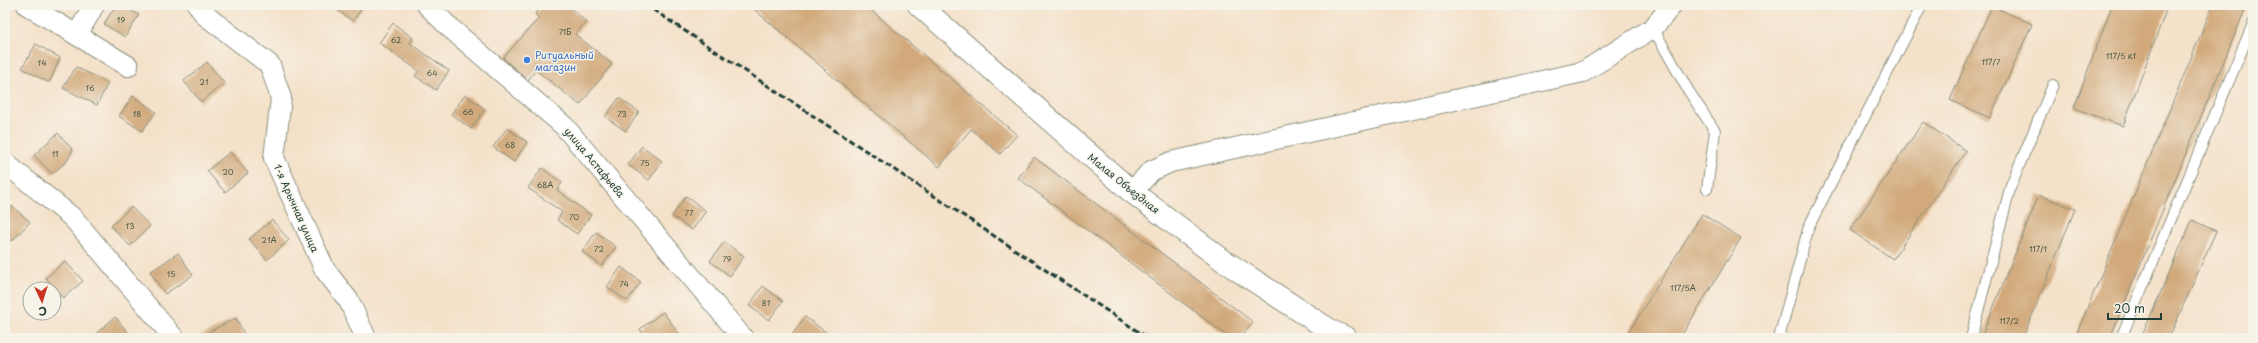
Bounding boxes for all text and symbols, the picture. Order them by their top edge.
house number: 19 [117,14,125,26]
house number: 71Б [559,26,571,38]
house number: 62 [391,34,401,46]
place label: Ритуальный магазин [535,47,594,74]
house number: 117/5 к1 [2106,50,2137,62]
marker: Ритуальный магазин [522,55,532,65]
house number: 117/7 [1981,56,2001,68]
house number: 14 [38,57,46,69]
house number: 64 [427,67,437,79]
house number: 21 [199,76,209,88]
house number: 16 [85,82,95,94]
house number: 66 [462,106,474,118]
house number: 18 [133,108,141,120]
house number: 73 [617,108,627,120]
street label: улица Астафьева [561,124,629,201]
house number: 68 [505,139,515,151]
house number: 11 [52,148,58,160]
street label: Малая Объездная [1085,149,1163,217]
house number: 75 [640,157,650,169]
street label: 1-я Арычная улица [271,161,323,255]
house number: 20 [222,166,234,178]
house number: 68А [537,179,553,191]
house number: 77 [685,207,694,219]
house number: 70 [569,211,579,223]
house number: 13 [126,220,134,232]
house number: 21А [261,234,277,246]
house number: 72 [594,243,604,255]
house number: 117/1 [2029,243,2047,255]
house number: 79 [722,253,732,265]
house number: 15 [167,268,175,280]
house number: 74 [619,278,629,290]
north arrow [22,281,62,321]
house number: 117/5А [1670,282,1696,294]
scale bar [2108,295,2161,321]
house number: 81 [762,297,771,309]
text: 20 m [2114,299,2145,317]
text: С [38,303,47,320]
house number: 117/2 [1999,315,2019,327]

